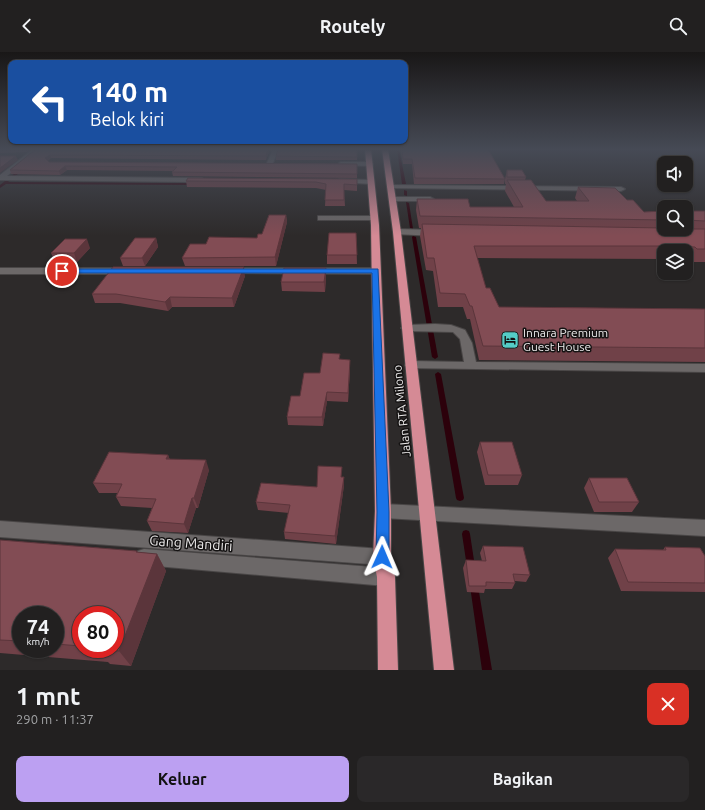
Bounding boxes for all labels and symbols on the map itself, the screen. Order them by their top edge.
pin [45,254,79,288]
place label: Innara Premium Guest House [523,326,608,353]
hotel icon: Innara Premium Guest House [500,330,520,350]
street label: Jalan RTA Milono [390,364,413,458]
street label: Gang Mandiri [149,532,233,554]
position arrow [361,536,403,578]
speed limit sign: 80 [72,606,124,658]

